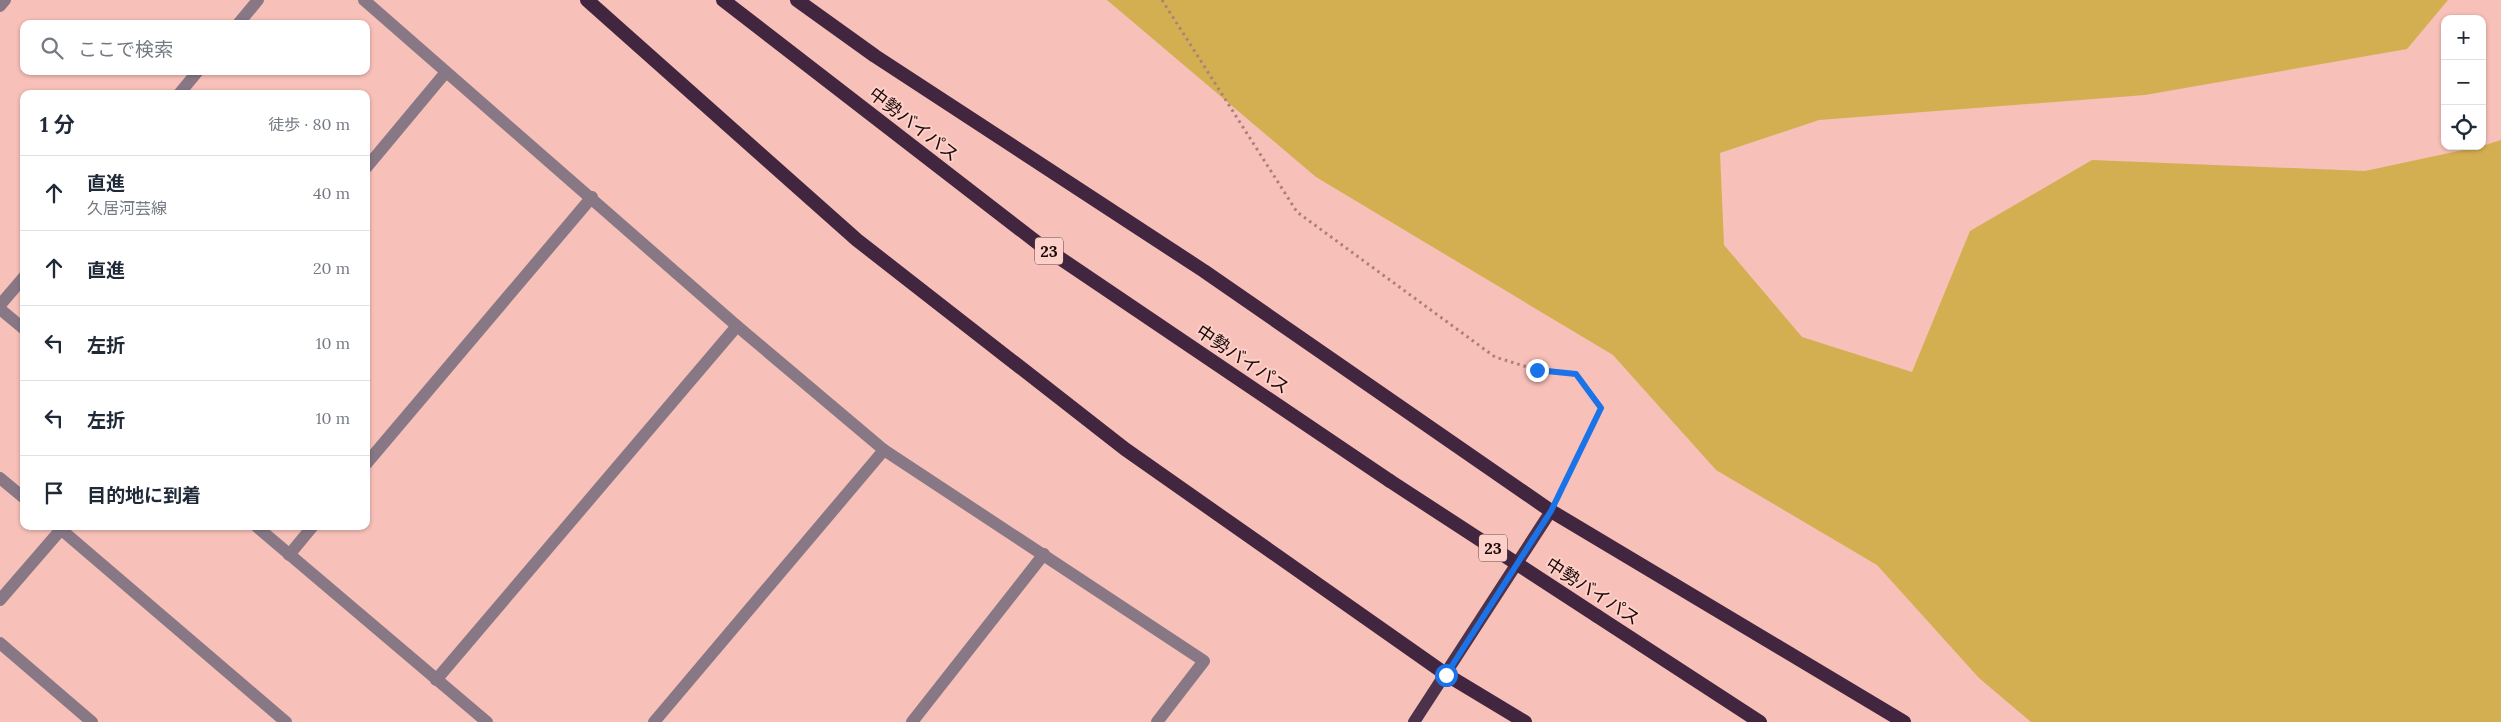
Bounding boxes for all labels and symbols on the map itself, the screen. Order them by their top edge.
street label: 中勢バイパス [865,82,963,166]
road number: 23 [1035,238,1063,264]
street label: 中勢バイパス [1192,319,1294,399]
route end [1526,359,1549,382]
road number: 23 [1479,534,1507,562]
street label: 中勢バイパス [1542,552,1644,630]
route start [1435,664,1458,687]

